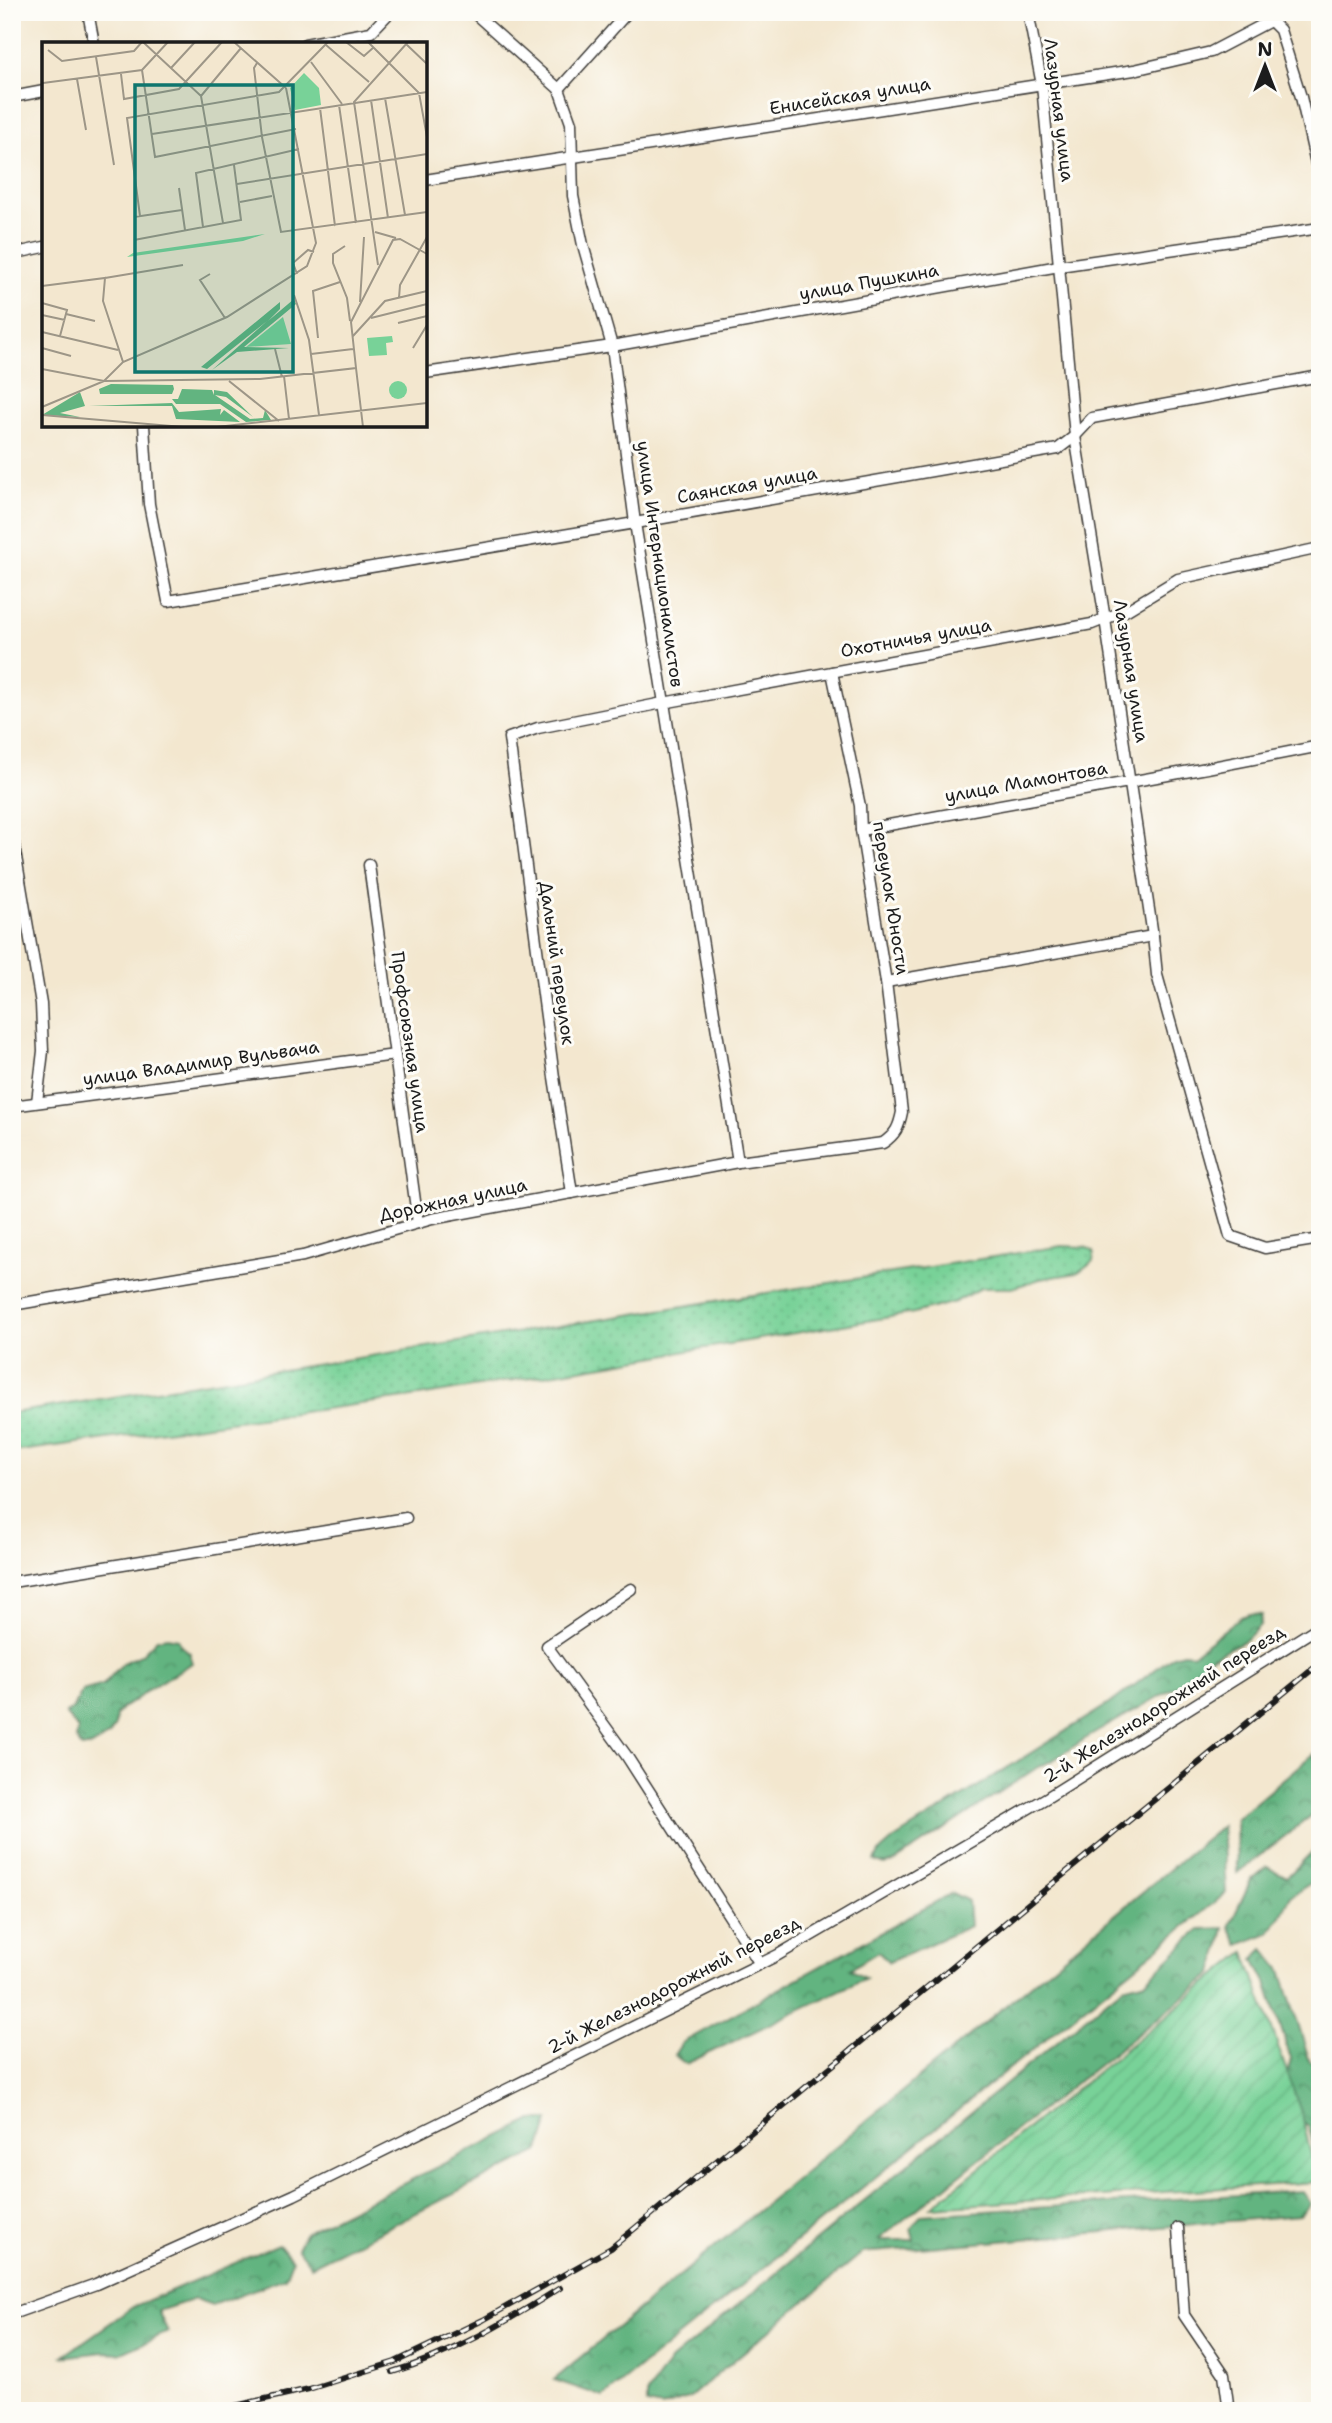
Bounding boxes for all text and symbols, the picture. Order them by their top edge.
north arrow [1230,32,1300,102]
street label: Лазурная улица [1038,37,1080,183]
text: N [1257,37,1273,62]
inset map [42,42,427,427]
street label: Енисейская улица [768,71,932,121]
street label: улица Пушкина [797,258,941,306]
street label: улица Интернационалистов [631,439,689,689]
street label: Саянская улица [675,461,819,509]
street label: Лазурная улица [1108,598,1154,744]
street label: Охотничья улица [839,613,993,663]
street label: улица Мамонтова [943,756,1109,808]
street label: переулок Юности [867,819,915,977]
street label: Дальний переулок [534,880,580,1047]
street label: Профсоюзная улица [385,950,435,1134]
street label: улица Владимир Вульвача [81,1035,321,1091]
street label: Дорожная улица [377,1173,529,1227]
street label: 2-й Железнодорожный переезд [1039,1619,1290,1789]
street label: 2-й Железнодорожный переезд [544,1910,805,2059]

